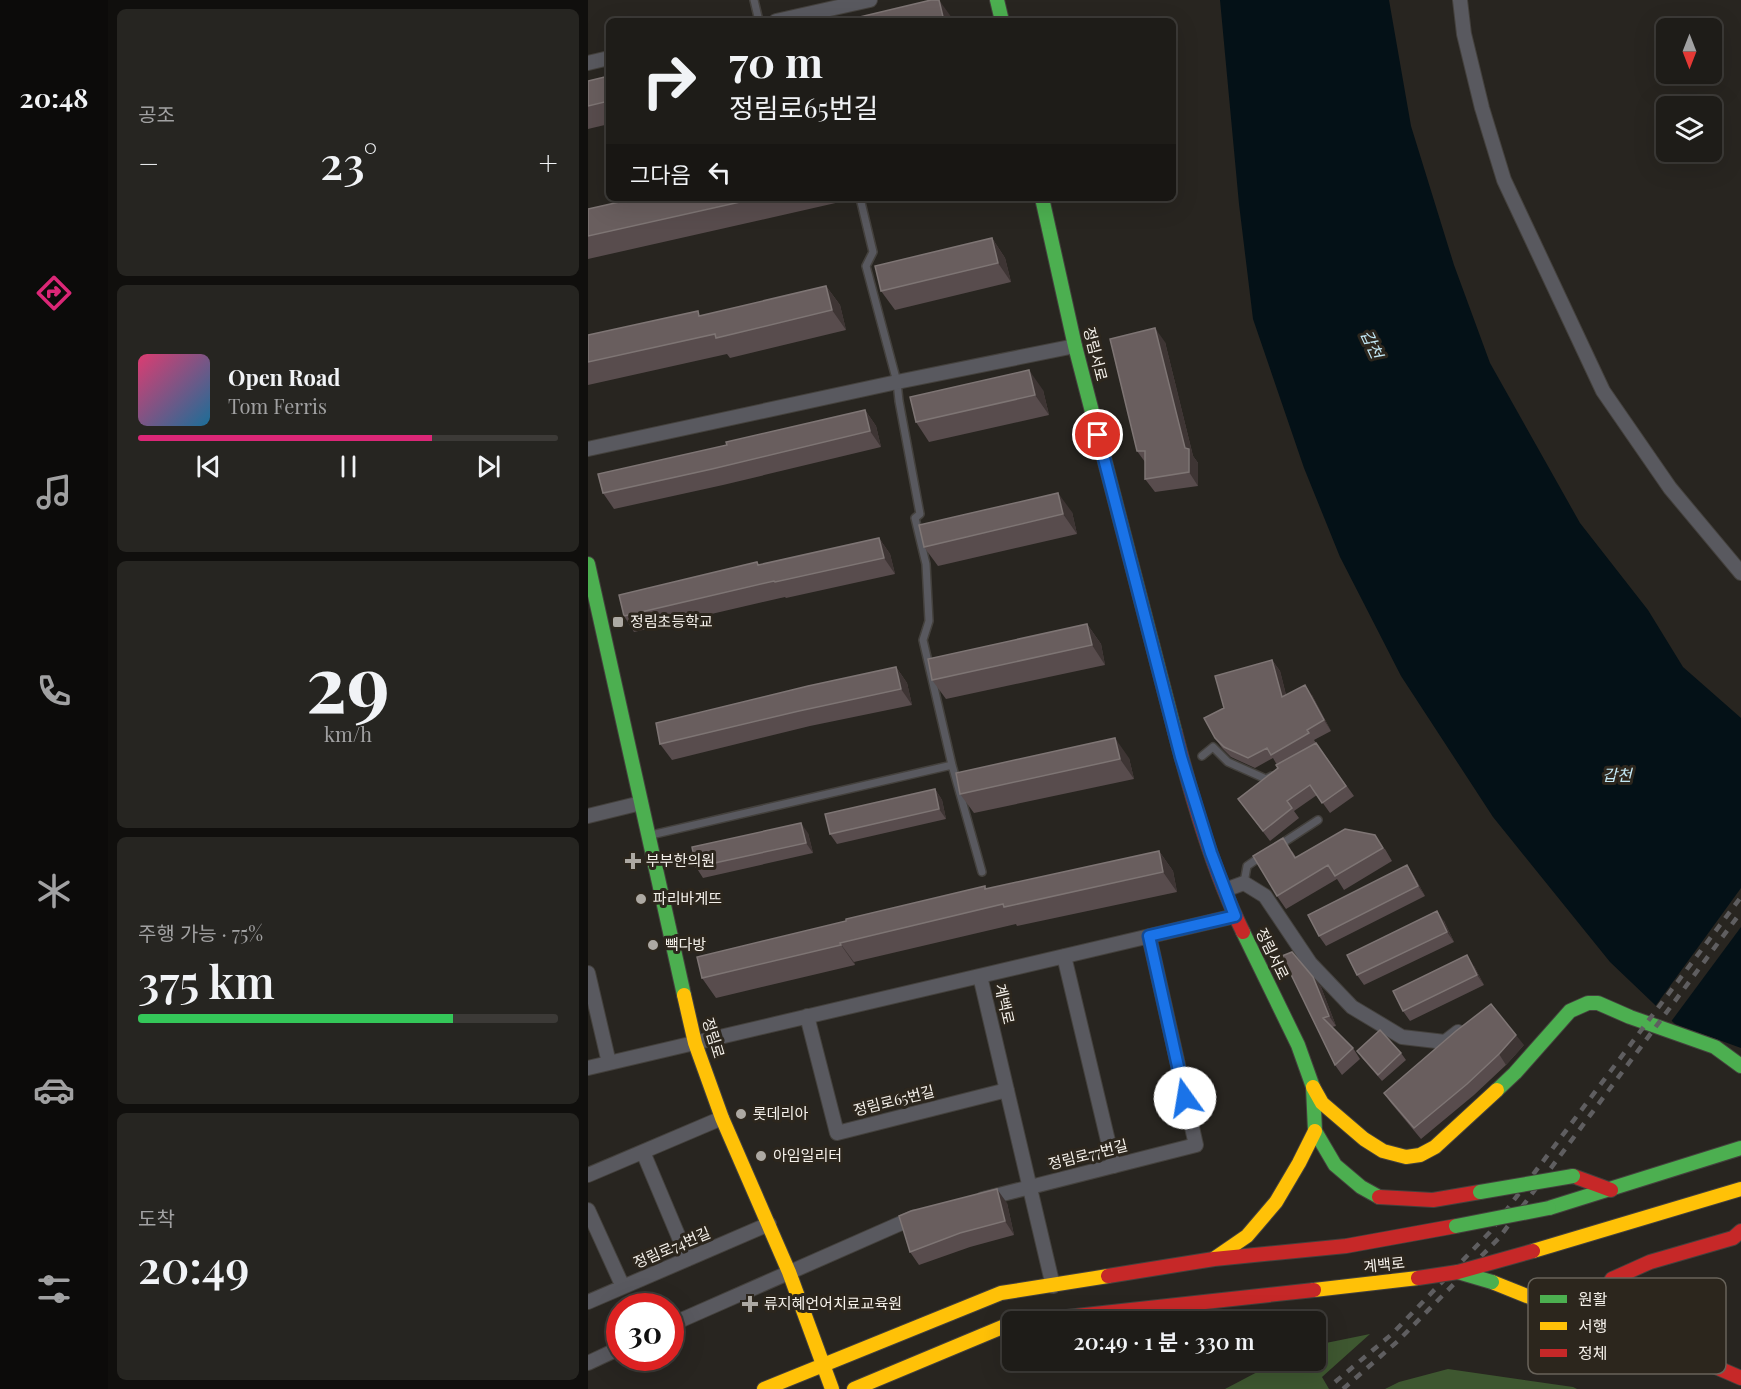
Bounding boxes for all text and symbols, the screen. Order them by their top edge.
north arrow [1656,18,1722,84]
map controls [1656,18,1722,162]
text: 70 m [729,33,823,89]
icon: right [630,42,708,120]
text: 20:48 [20,79,88,115]
text: 정림로65번길 [729,89,878,125]
button: layers [1656,96,1722,162]
text: 공조 [138,100,175,127]
text: 23° [320,131,378,191]
text: − [138,140,159,184]
text: + [539,140,558,184]
icon: left [703,156,736,189]
text: 그다음 [630,159,691,189]
icon: directions [33,272,75,314]
street label: 정림서로 [1080,325,1112,383]
water label: 갑천 [1357,326,1389,364]
text: Open Road [228,362,340,392]
text: Tom Ferris [228,392,327,419]
pin [1072,409,1123,460]
icon: arrive [1081,418,1114,451]
icon: previous [192,450,225,483]
icon: pause [332,450,365,483]
icon: next [472,450,505,483]
icon: music [33,471,75,513]
place label: 정림초등학교 [630,611,713,631]
marker: 정림초등학교 [611,615,625,629]
text: 29 [306,629,390,733]
icon: phone [33,670,75,712]
text: km/h [324,720,372,747]
water label: 갑천 [1602,764,1634,785]
place label: 부부한의원 [646,850,715,870]
marker: 부부한의원 [624,852,642,870]
icon: climate [33,870,75,912]
place label: 파리바게뜨 [653,888,722,908]
marker: 파리바게뜨 [634,892,648,906]
text: 주행 가능 · 75% [138,919,263,946]
street label: 정림서로 [1252,924,1294,983]
place label: 빽다방 [665,934,707,954]
marker: 빽다방 [646,938,660,952]
text: 375 km [138,950,275,1010]
street label: 계백로 [991,981,1019,1026]
street label: 정림로 [698,1015,730,1060]
position arrow [1153,1066,1217,1130]
icon: car [33,1069,75,1111]
street label: 정림로65번길 [851,1080,936,1120]
place label: 롯데리아 [753,1103,808,1123]
marker: 롯데리아 [734,1107,748,1121]
street label: 정림로77번길 [1046,1135,1130,1174]
place label: 아임일리터 [773,1145,842,1165]
marker: 아임일리터 [754,1149,768,1163]
text: 도착 [138,1204,175,1231]
street label: 정림로74번길 [630,1222,713,1272]
text: 20:49 [138,1235,249,1295]
street label: 계백로 [1362,1252,1406,1276]
icon: filters [33,1268,75,1310]
legend [1528,1278,1726,1374]
text: 원활 [1578,1288,1608,1309]
speed limit sign: 30 [606,1293,684,1371]
place label: 류지혜언어치료교육원 [764,1293,902,1313]
marker: 류지혜언어치료교육원 [741,1295,759,1313]
text: 서행 [1578,1315,1607,1336]
text: 20:49 · 1 분 · 330 m [1073,1326,1255,1356]
text: 정체 [1578,1342,1607,1363]

